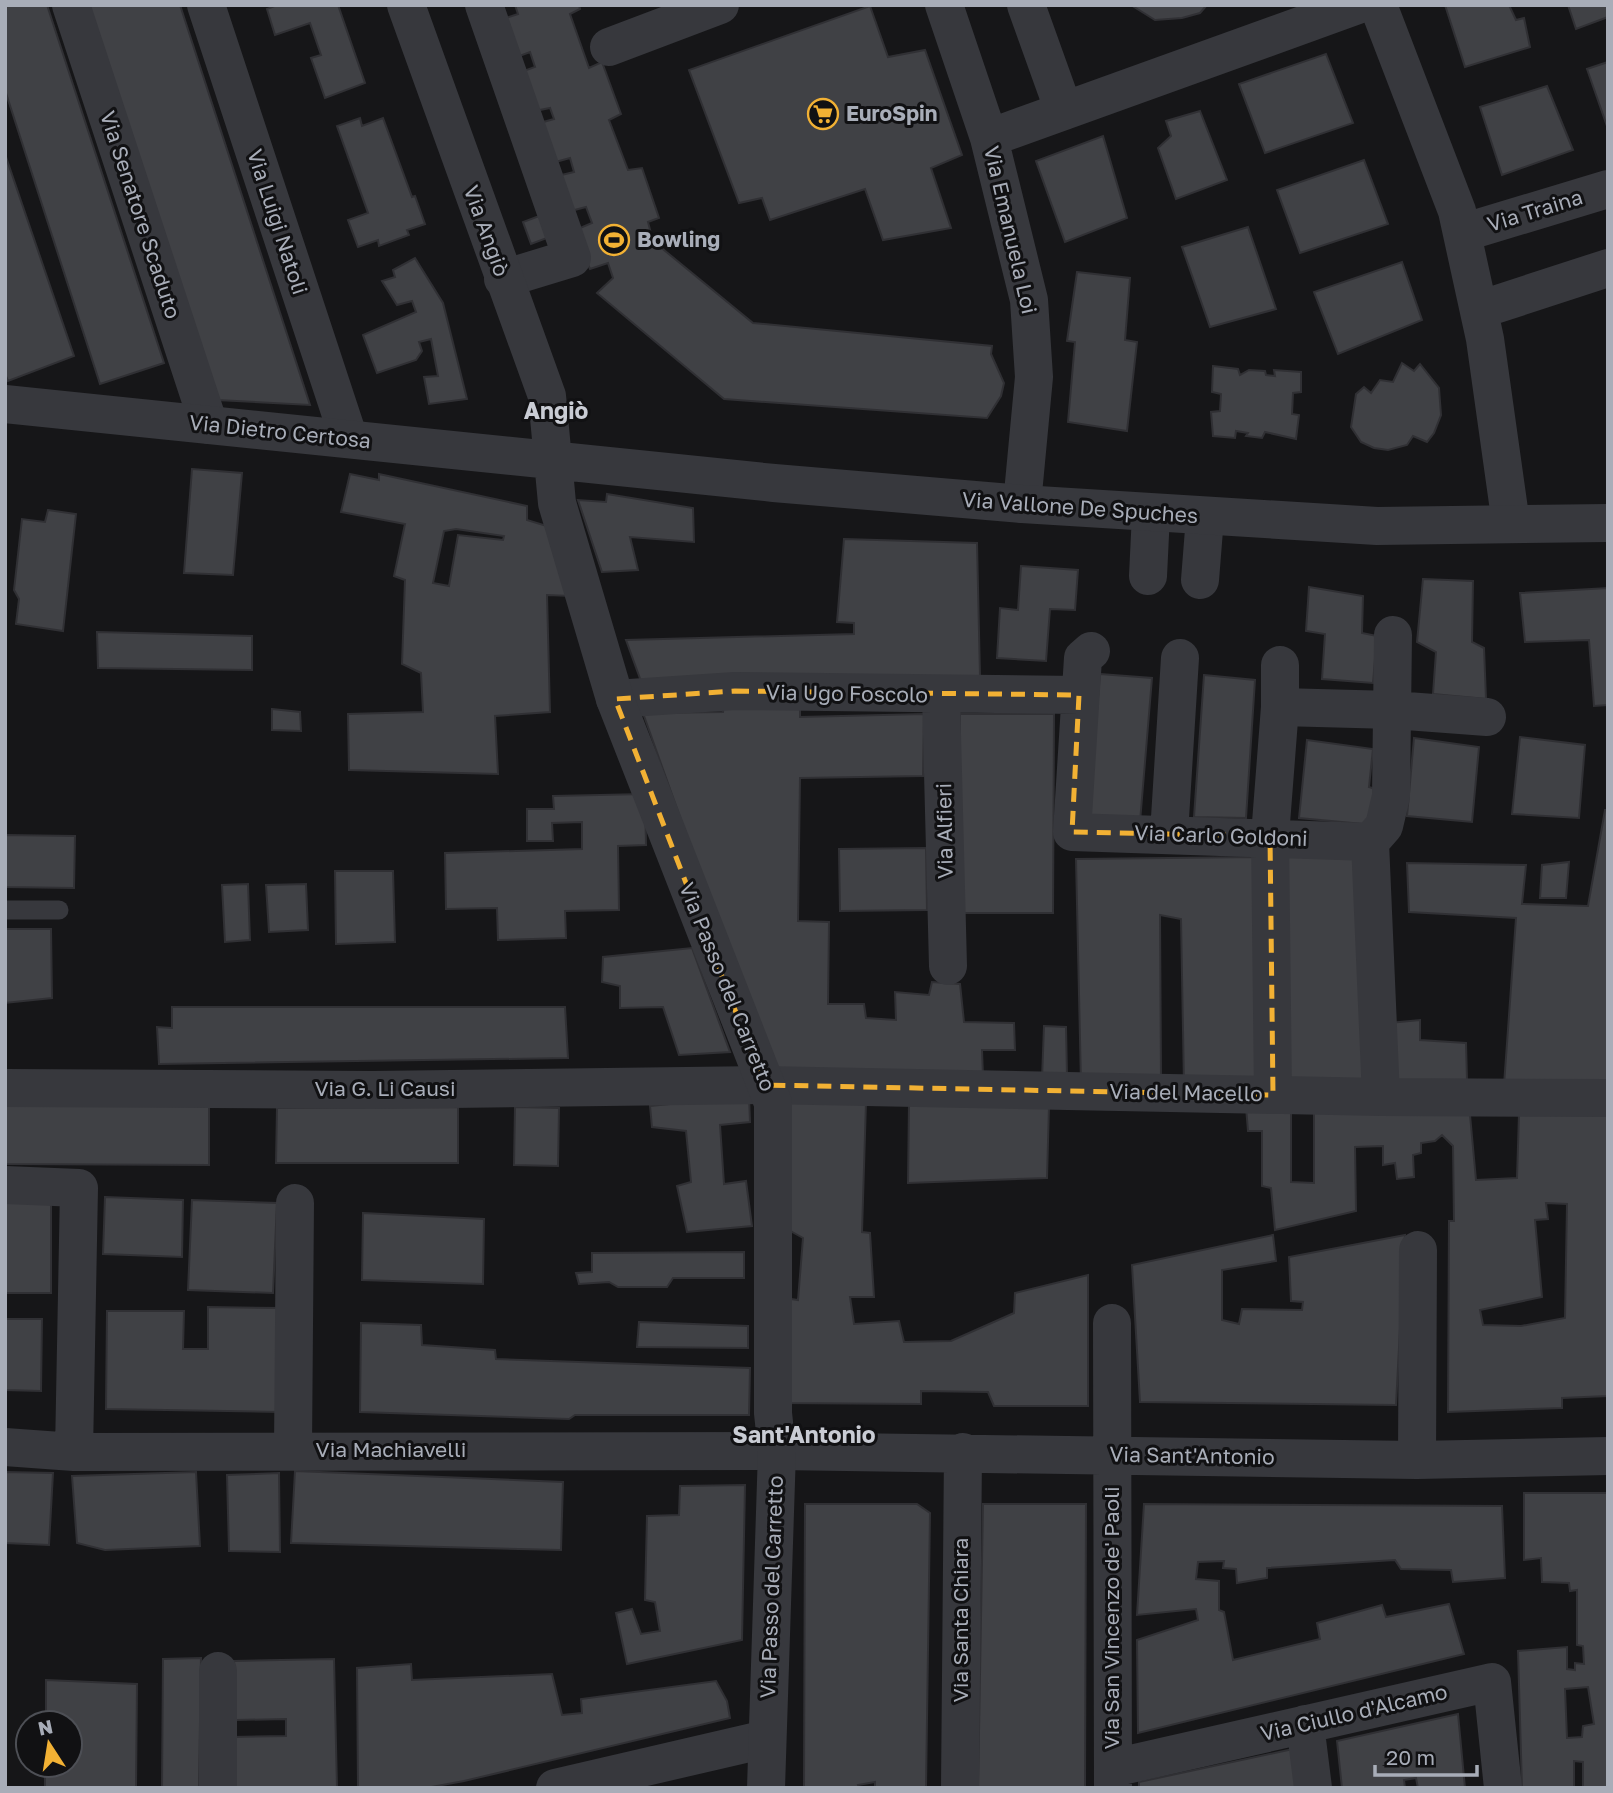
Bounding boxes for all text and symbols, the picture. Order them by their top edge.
supermarket icon: EuroSpin [806,97,840,131]
place label: EuroSpin [846,100,938,126]
street label: Via Senatore Scaduto [95,108,187,322]
street label: Via Emanuela Loi [979,143,1043,316]
street label: Via Luigi Natoli [242,146,314,298]
street label: Via Angiò [458,182,515,280]
street label: Via Traina [1484,183,1585,237]
sports icon: Bowling [597,223,631,257]
place label: Bowling [637,226,720,252]
district label: Angiò [524,396,588,424]
street label: Via Dietro Certosa [188,409,372,453]
street label: Via Vallone De Spuches [961,486,1199,528]
street label: Via Ugo Foscolo [766,679,928,707]
street label: Via Alfieri [930,783,958,879]
street label: Via Carlo Goldoni [1134,819,1308,851]
street label: Via Passo del Carretto [674,878,782,1095]
street label: Via G. Li Causi [314,1075,456,1101]
street label: Via del Macello [1109,1078,1263,1106]
district label: Sant'Antonio [732,1420,876,1448]
street label: Via Machiavelli [316,1436,466,1462]
street label: Via Sant'Antonio [1109,1441,1275,1469]
street label: Via Passo del Carretto [754,1475,788,1699]
street label: Via San Vincenzo de' Paoli [1098,1486,1124,1750]
street label: Via Santa Chiara [947,1538,973,1702]
street label: Via Ciullo d'Alcamo [1258,1678,1450,1746]
north arrow [14,1709,84,1779]
text: N [36,1714,55,1740]
scale bar [1375,1734,1476,1778]
text: 20 m [1386,1744,1435,1770]

